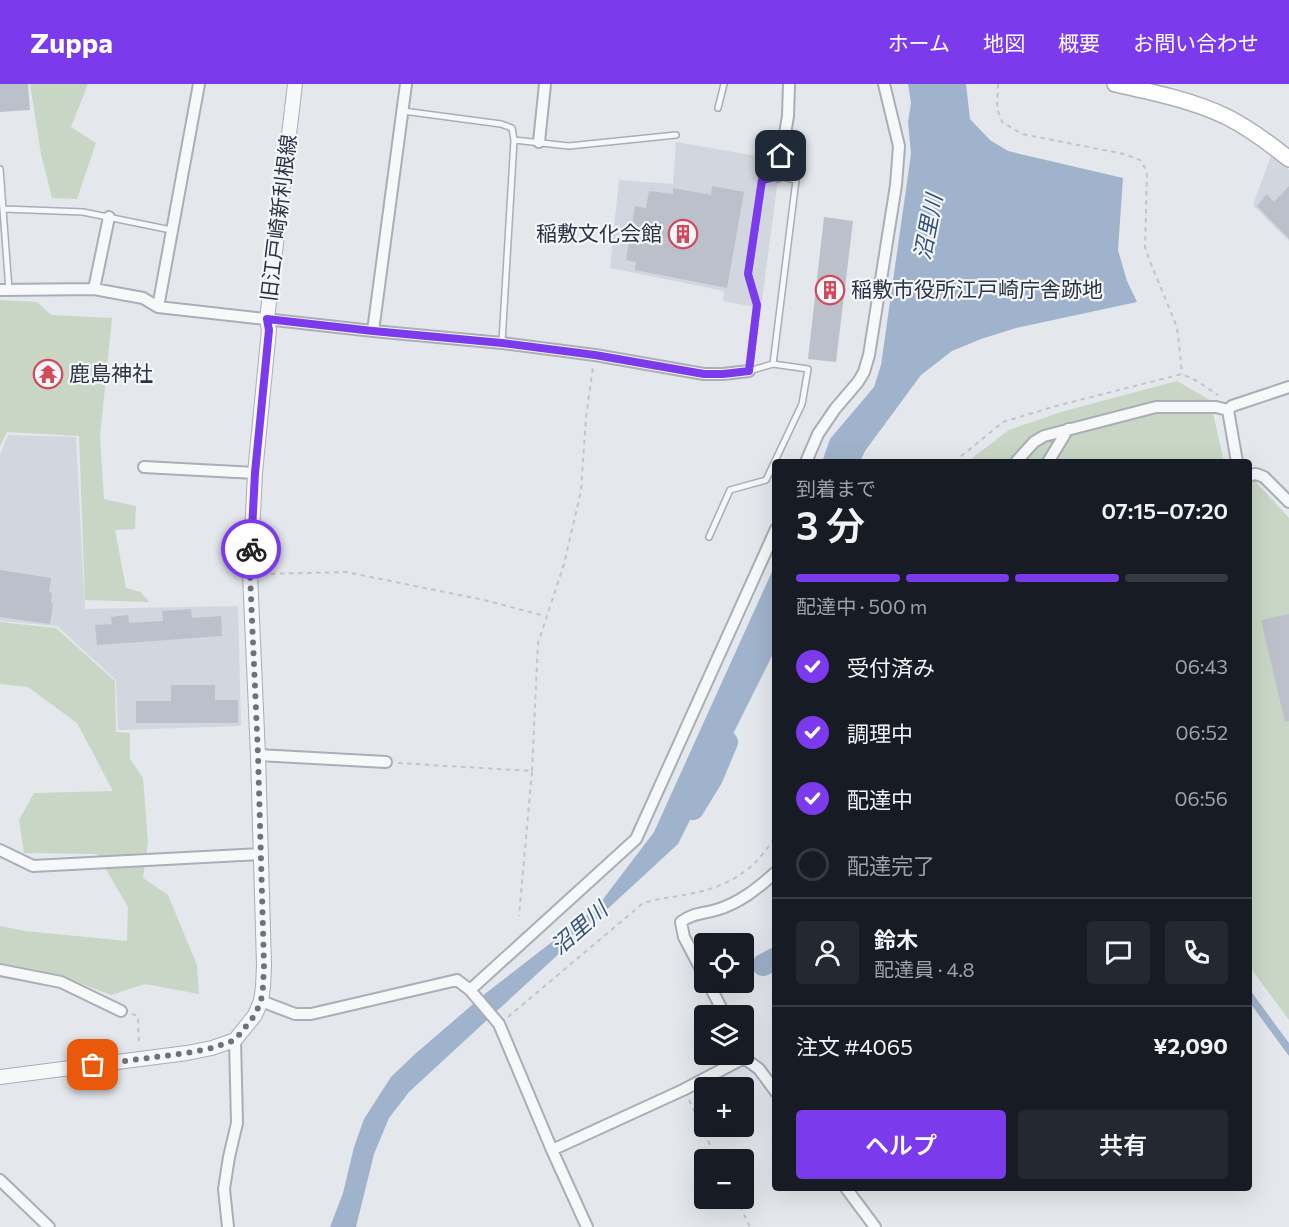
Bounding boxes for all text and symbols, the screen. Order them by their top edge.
text: Zuppa [30,25,113,59]
text: ホーム [888,30,950,55]
text: 地図 [983,30,1025,55]
text: 概要 [1058,30,1100,55]
text: お問い合わせ [1133,30,1259,55]
pin [755,130,806,181]
street label: 旧江戸崎新利根線 [255,133,300,303]
icon: home [764,139,797,172]
water label: 沼里川 [908,190,947,262]
building icon: 稲敷文化会館 [667,218,699,250]
place label: 稲敷文化会館 [536,220,662,245]
building icon: 稲敷市役所江戸崎庁舎跡地 [814,274,846,306]
place label: 稲敷市役所江戸崎庁舎跡地 [851,276,1103,301]
temple icon: 鹿島神社 [32,358,64,390]
place label: 鹿島神社 [69,360,153,385]
text: 到着まで [796,476,876,500]
text: 07:15–07:20 [1101,497,1228,524]
text: 3 分 [796,500,865,548]
courier [221,519,281,579]
icon: bike [235,533,268,566]
text: 配達中 · 500 m [796,594,927,618]
icon: check [796,650,829,683]
text: 受付済み [847,654,935,681]
text: 06:43 [1175,654,1228,678]
icon: check [796,716,829,749]
text: 調理中 [847,720,913,747]
text: 06:52 [1176,720,1228,744]
icon: check [796,782,829,815]
text: 配達中 [847,786,913,813]
text: 06:56 [1174,786,1228,810]
text: 配達完了 [847,852,935,879]
water label: 沼里川 [545,894,614,959]
button: person [796,921,859,984]
button: chat [1087,921,1150,984]
button: phone [1165,921,1228,984]
text: 鈴木 [874,926,918,953]
map controls [694,933,754,1209]
button: locate [694,933,754,993]
text: 配達員 · 4.8 [874,957,975,981]
button: layers [694,1005,754,1065]
text: ¥2,090 [1153,1032,1228,1059]
text: 注文 #4065 [796,1033,913,1060]
pin [67,1039,118,1090]
icon: bag [76,1048,109,1081]
button: + [694,1077,754,1137]
button: ヘルプ [796,1110,1006,1179]
button: 共有 [1018,1110,1228,1179]
button: − [694,1149,754,1209]

